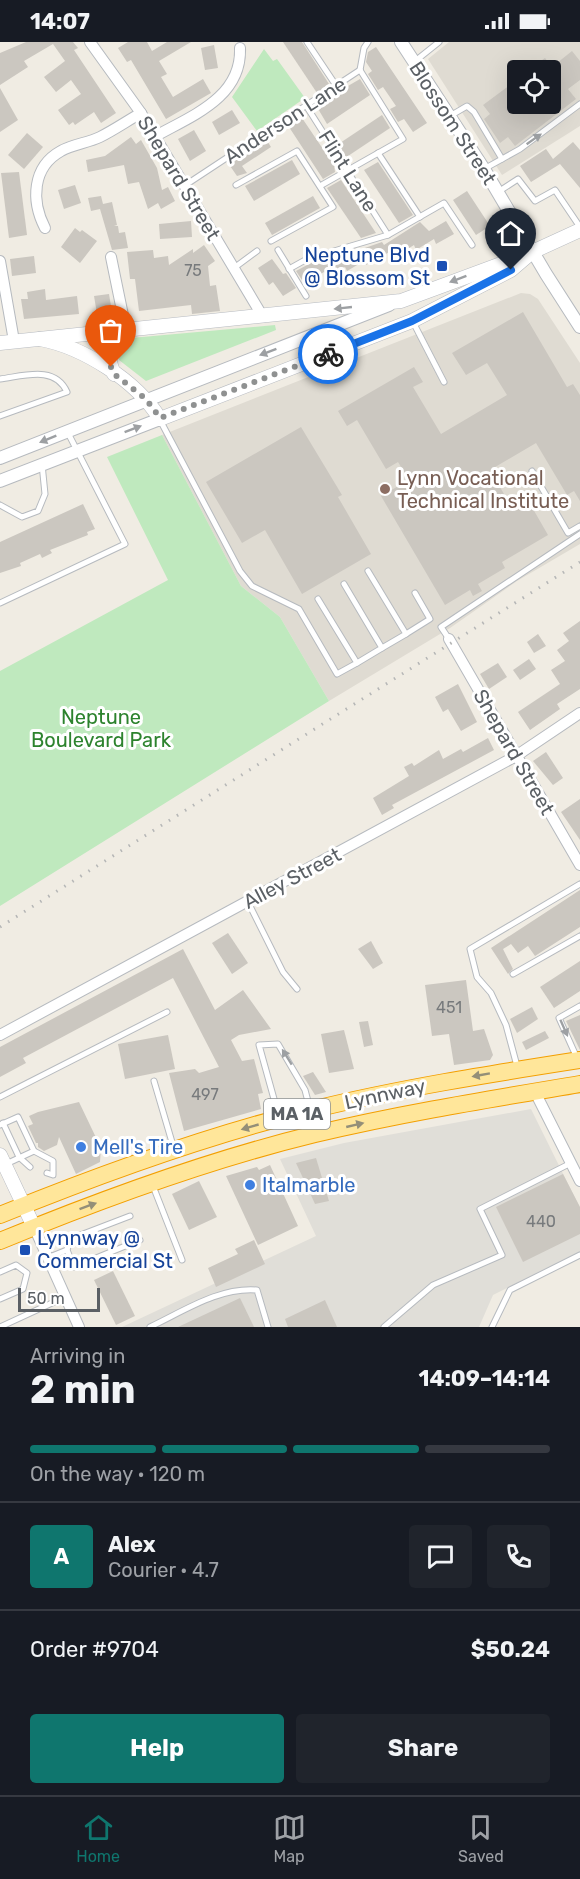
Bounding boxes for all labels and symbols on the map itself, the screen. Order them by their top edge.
street label: Blossom Street [404,57,502,189]
street label: Anderson Lane [220,72,350,168]
street label: Shepard Street [132,111,226,245]
street label: Flint Lane [314,126,382,216]
one-way arrow [526,134,542,145]
pin [485,208,536,270]
place label: Neptune Blvd @ Blossom St [304,243,430,290]
marker: Neptune Blvd @ Blossom St [435,259,449,273]
house number: 75 [184,261,202,280]
one-way arrow [448,274,466,284]
one-way arrow [333,303,352,313]
pin [85,305,136,367]
courier [298,324,358,384]
one-way arrow [259,348,277,357]
one-way arrow [124,424,142,434]
one-way arrow [38,434,56,444]
place label: Lynn Vocational Technical Institute [397,466,569,513]
marker: Lynn Vocational Technical Institute [378,482,392,496]
street label: Shepard Street [468,685,560,819]
park label: Neptune Boulevard Park [31,705,172,752]
street label: Alley Street [239,842,345,914]
house number: 451 [436,998,462,1017]
one-way arrow [559,1020,569,1038]
one-way arrow [281,1049,292,1065]
one-way arrow [471,1071,490,1080]
street label: Lynnway [342,1074,428,1114]
house number: 497 [191,1085,219,1104]
road number: MA 1A [264,1099,330,1129]
one-way arrow [346,1119,364,1129]
one-way arrow [240,1123,258,1132]
place label: Mell's Tire [93,1135,183,1159]
marker: Mell's Tire [74,1140,88,1154]
place label: Italmarble [262,1173,356,1197]
marker: Italmarble [243,1178,257,1192]
one-way arrow [79,1200,97,1210]
house number: 440 [526,1212,556,1231]
place label: Lynnway @ Commercial St [37,1226,173,1273]
marker: Lynnway @ Commercial St [18,1243,32,1257]
scale bar [18,1285,100,1312]

